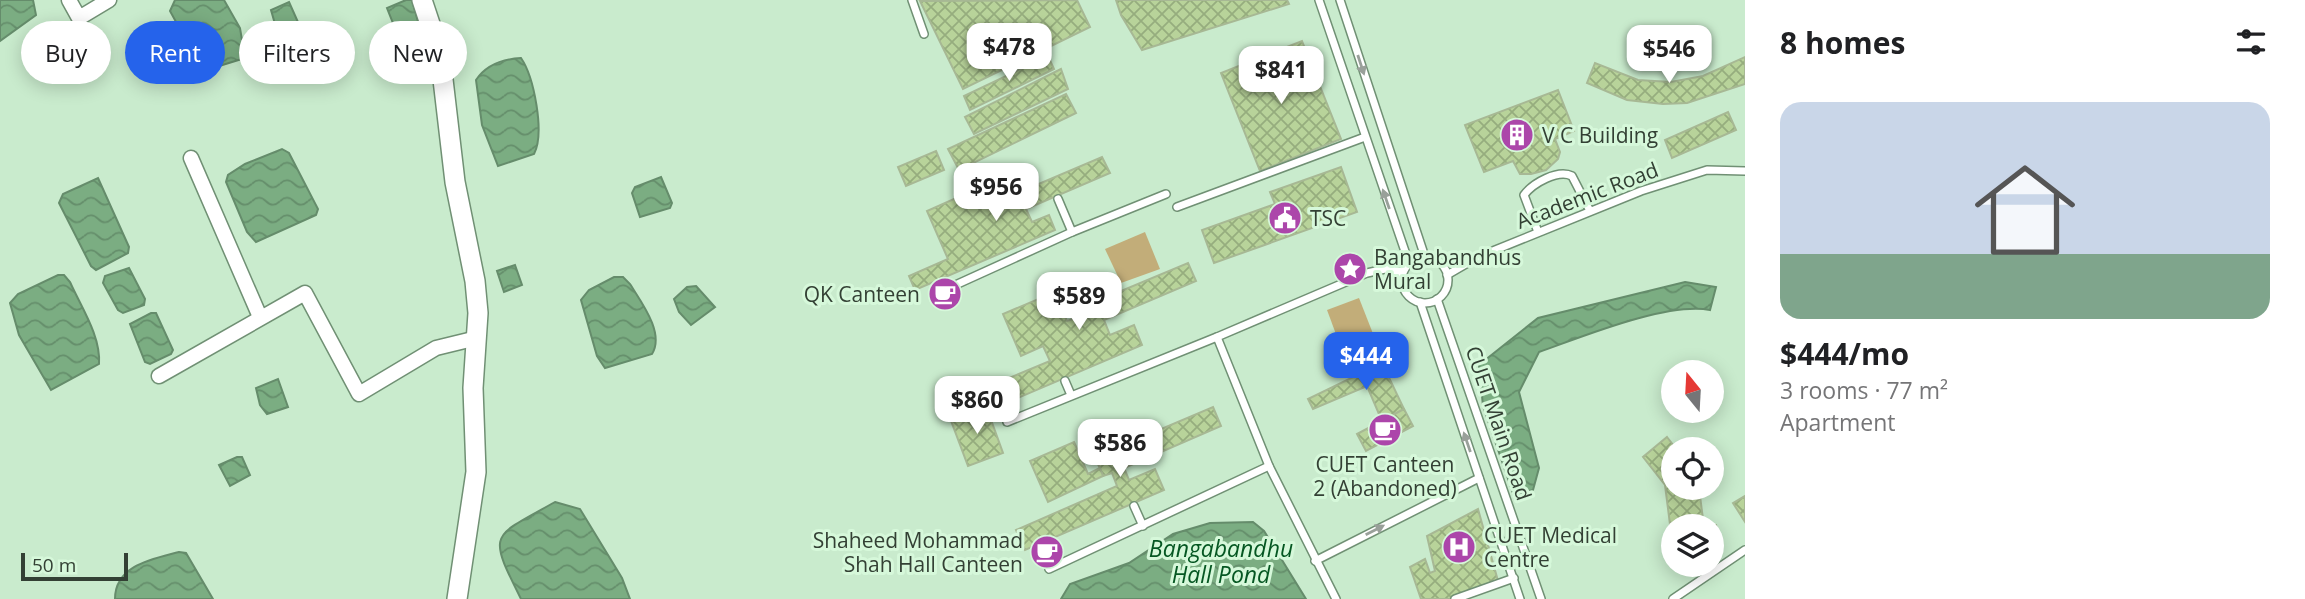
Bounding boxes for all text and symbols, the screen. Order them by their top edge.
chip: Buy [21,21,111,84]
chip: Rent [125,21,225,84]
chip: Filters [239,21,355,84]
chip: New [369,21,467,84]
text: 8 homes [1780,22,1905,63]
icon: filters [2232,23,2270,61]
pin: $478 [968,24,1050,83]
pin: $546 [1628,25,1710,85]
text: $478 [983,30,1035,62]
text: $546 [1643,32,1695,64]
pin: $841 [1240,46,1322,106]
text: $841 [1255,53,1307,85]
one-way arrow [1357,54,1367,75]
building icon: V C Building [1498,116,1536,154]
place label: V C Building [1542,121,1658,149]
icon: home [1962,147,2088,273]
street label: Academic Road [1512,155,1662,235]
pin: $956 [955,164,1037,223]
text: $956 [970,170,1022,202]
one-way arrow [1381,188,1392,209]
public building icon: TSC [1266,199,1304,237]
place label: TSC [1310,204,1346,232]
place label: Bangabandhus Mural [1374,243,1521,295]
place icon: Bangabandhus Mural [1331,250,1369,288]
pin: $589 [1038,272,1120,332]
cafe icon: QK Canteen [926,275,964,313]
text: $589 [1053,279,1105,311]
place label: QK Canteen [804,280,920,308]
pin: $444 [1325,332,1407,392]
text: $444/mo [1780,333,1909,374]
text: $444 [1340,339,1392,371]
street label: CUET Main Road [1459,342,1539,504]
north arrow [1661,360,1724,424]
map controls [1661,360,1724,577]
text: 3 rooms · 77 m² [1780,374,1948,406]
pin: $860 [936,376,1018,436]
text: $860 [951,383,1003,415]
text: Apartment [1780,406,1896,438]
cafe icon: CUET Canteen 2 (Abandoned) [1366,411,1404,449]
pin: $586 [1079,420,1161,479]
text: $586 [1094,426,1146,458]
one-way arrow [1461,431,1472,452]
button: locate [1661,437,1724,500]
place label: CUET Canteen 2 (Abandoned) [1313,450,1457,502]
button: layers [1661,514,1724,577]
place label: CUET Medical Centre [1484,521,1617,573]
one-way arrow [1365,524,1385,535]
place label: Shaheed Mohammad Shah Hall Canteen [813,526,1023,578]
hospital icon: CUET Medical Centre [1440,528,1478,566]
water label: Bangabandhu Hall Pond [1149,532,1293,590]
cafe icon: Shaheed Mohammad Shah Hall Canteen [1028,533,1066,571]
scale bar [21,550,128,582]
text: 50 m [32,552,76,578]

